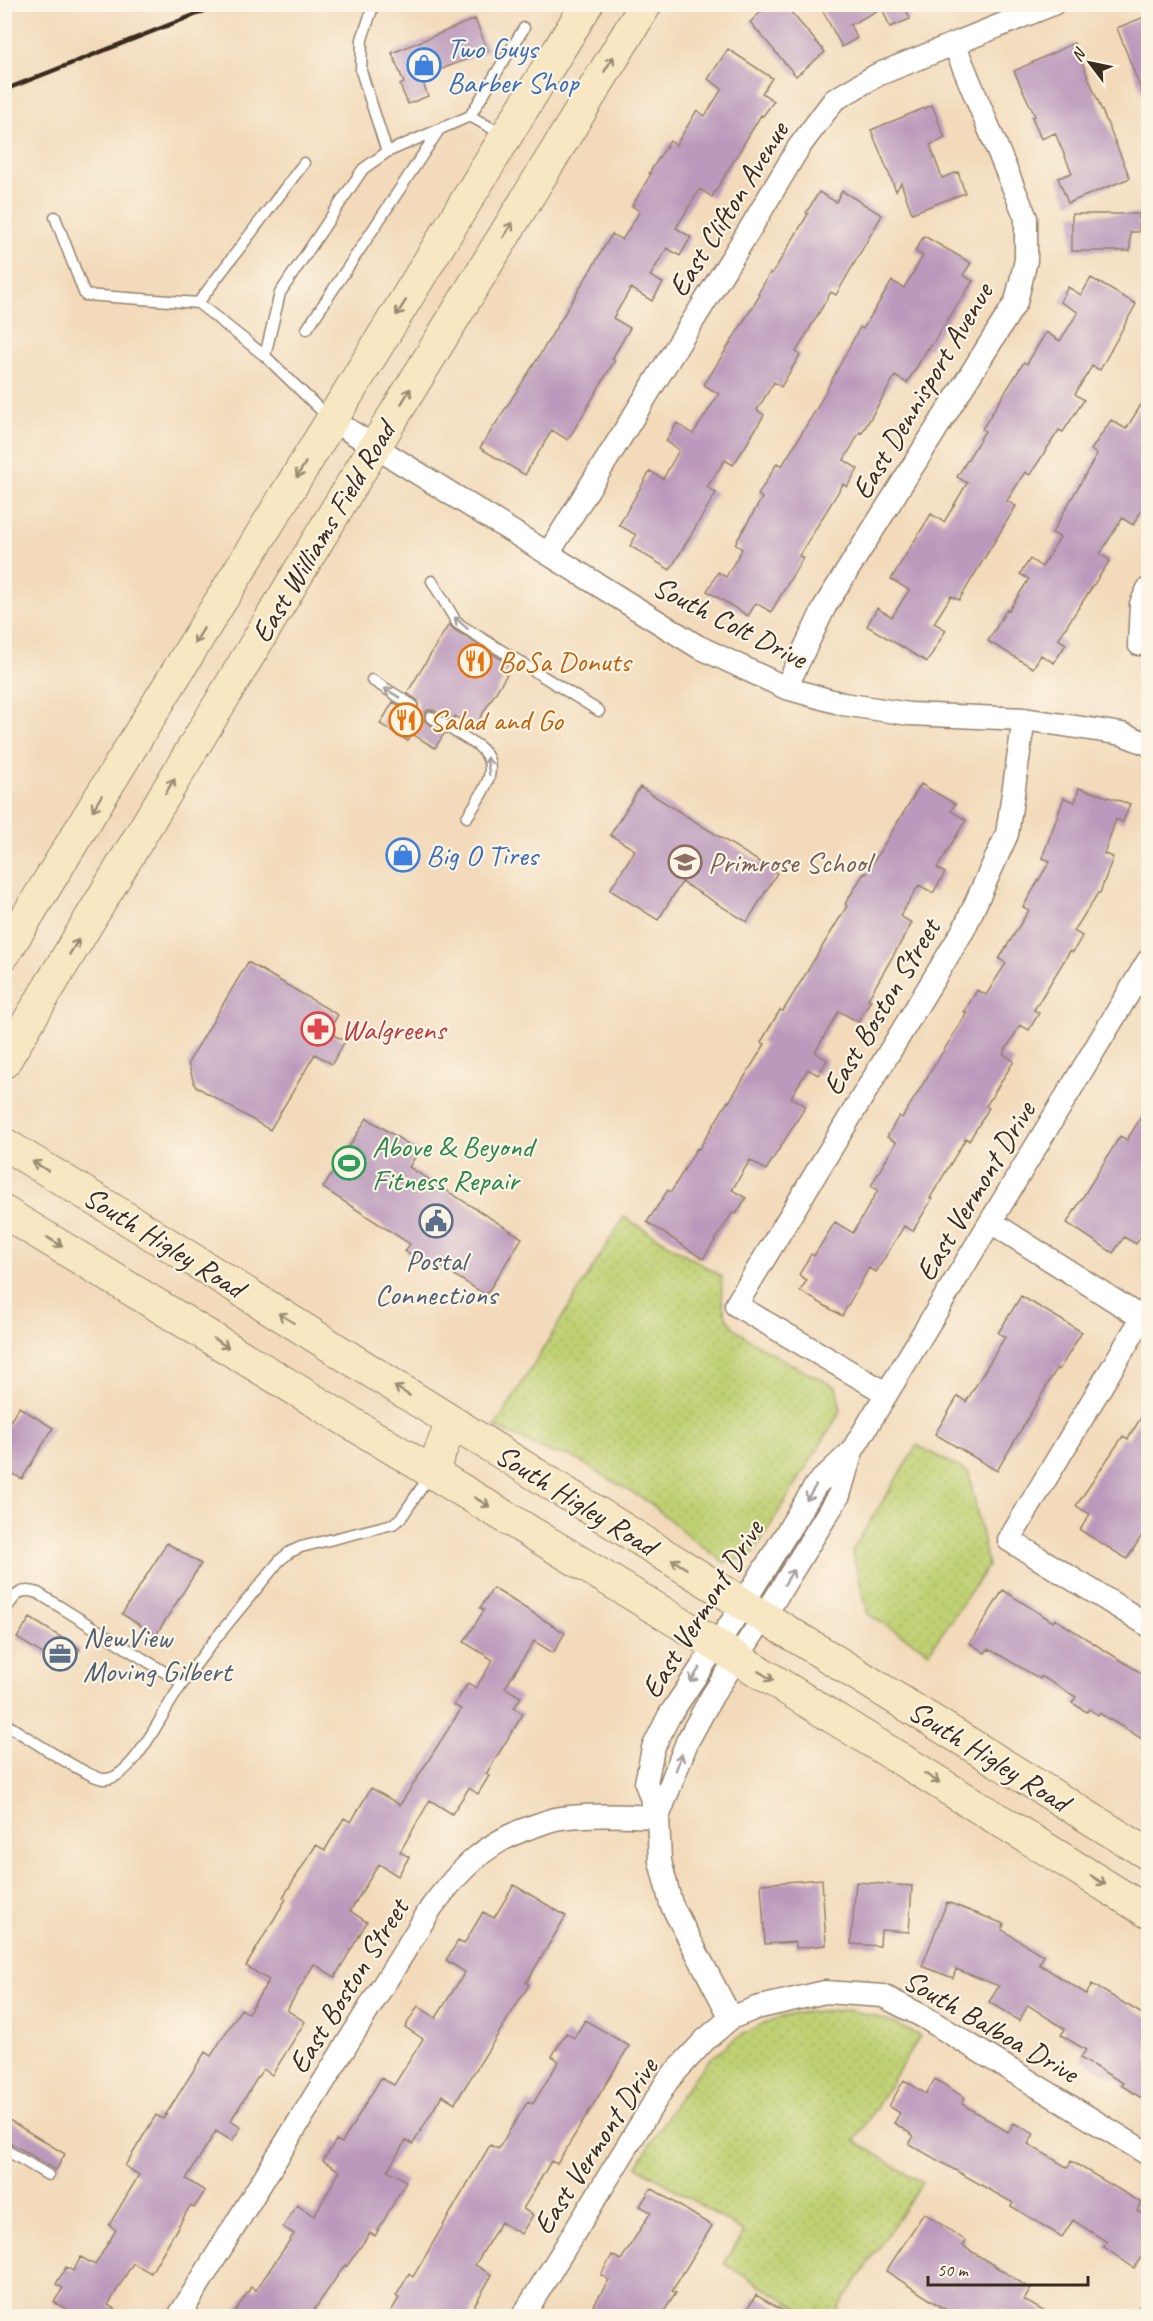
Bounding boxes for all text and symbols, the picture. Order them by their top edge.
place label: Two Guys Barber Shop [447,29,580,101]
north arrow [1060,33,1120,93]
text: N [1067,43,1091,65]
shop icon: Two Guys Barber Shop [406,47,442,83]
one-way arrow [604,56,616,73]
street label: East Clifton Avenue [659,113,798,304]
one-way arrow [502,222,514,239]
street label: East Dennisport Avenue [843,274,1003,506]
one-way arrow [394,299,406,316]
one-way arrow [400,388,412,405]
street label: East Williams Field Road [242,411,406,649]
one-way arrow [295,461,307,478]
street label: South Colt Drive [647,567,815,678]
one-way arrow [453,617,469,630]
one-way arrow [193,627,205,644]
place label: BoSa Donuts [498,642,633,680]
restaurant icon: BoSa Donuts [457,643,493,679]
one-way arrow [384,686,401,698]
place label: Salad and Go [429,701,564,739]
restaurant icon: Salad and Go [388,702,424,738]
one-way arrow [482,756,493,776]
one-way arrow [164,778,176,795]
one-way arrow [91,794,103,811]
place label: Big O Tires [426,836,540,874]
shop icon: Big O Tires [385,837,421,873]
place label: Primrose School [708,843,875,881]
school or university icon: Primrose School [667,844,703,880]
street label: East Boston Street [814,909,950,1102]
one-way arrow [68,939,80,956]
place label: Walgreens [341,1010,448,1048]
pharmacy icon: Walgreens [300,1011,336,1047]
street label: East Vermont Drive [907,1092,1045,1288]
place label: Above & Beyond Fitness Repair [372,1127,537,1199]
sports icon: Above & Beyond Fitness Repair [331,1145,367,1181]
one-way arrow [32,1160,49,1172]
street label: South Higley Road [76,1177,255,1309]
public building icon: Postal Connections [418,1203,454,1239]
one-way arrow [46,1237,63,1249]
place label: Postal Connections [375,1241,500,1313]
one-way arrow [278,1311,295,1323]
one-way arrow [212,1338,229,1350]
one-way arrow [394,1384,411,1396]
street label: South Higley Road [488,1435,667,1567]
one-way arrow [805,1484,817,1501]
one-way arrow [473,1497,490,1509]
street label: East Vermont Drive [632,1511,773,1705]
one-way arrow [671,1558,688,1570]
one-way arrow [783,1569,795,1586]
place label: NewView Moving Gilbert [83,1618,234,1690]
office icon: NewView Moving Gilbert [42,1636,78,1672]
one-way arrow [689,1666,701,1683]
one-way arrow [757,1669,774,1682]
street label: South Higley Road [901,1691,1080,1823]
one-way arrow [674,1753,685,1772]
one-way arrow [923,1771,940,1784]
one-way arrow [1089,1874,1106,1887]
street label: East Boston Street [279,1889,418,2080]
street label: South Balboa Drive [897,1961,1087,2093]
street label: East Vermont Drive [524,2049,667,2241]
scale bar [928,2249,1088,2287]
text: 50 m [937,2259,970,2281]

